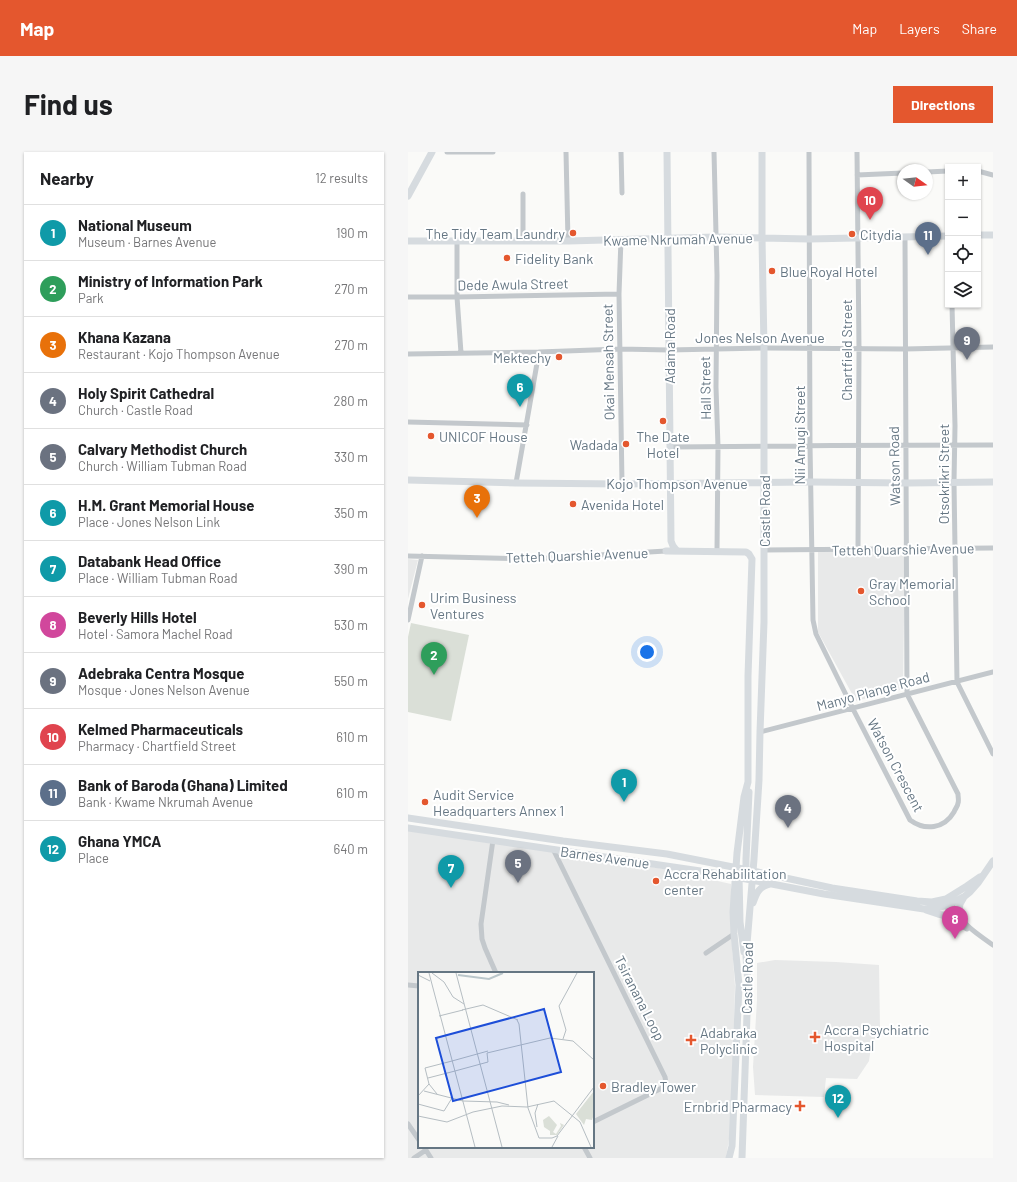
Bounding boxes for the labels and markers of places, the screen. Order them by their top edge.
pin: 10 [857,187,883,220]
pin: 11 [915,222,941,255]
place label: The Tidy Team Laundry [426,225,566,242]
place label: Citydia [860,226,902,243]
marker: The Tidy Team Laundry [568,228,578,238]
marker: Citydia [847,229,857,239]
place label: Fidelity Bank [515,250,593,267]
marker: Fidelity Bank [502,253,512,263]
place label: Blue Royal Hotel [780,263,877,280]
marker: Blue Royal Hotel [767,266,777,276]
pin: 9 [954,327,980,360]
place label: Mektechy [493,349,552,366]
marker: Mektechy [554,352,564,362]
pin: 6 [507,374,533,407]
marker: The Date Hotel [658,416,668,426]
place label: UNICOF House [439,428,528,445]
place label: The Date Hotel [636,428,690,461]
marker: UNICOF House [426,431,436,441]
place label: Wadada [570,436,618,453]
marker: Wadada [621,439,631,449]
pin: 3 [464,485,490,518]
place label: Avenida Hotel [581,496,664,513]
marker: Avenida Hotel [568,499,578,509]
place label: Gray Memorial School [869,575,955,608]
marker: Gray Memorial School [856,586,866,596]
place label: Urim Business Ventures [430,589,517,622]
marker: Urim Business Ventures [417,600,427,610]
pin: 2 [421,642,447,675]
pin: 1 [611,769,637,802]
place label: Audit Service Headquarters Annex 1 [433,786,564,819]
pin: 4 [775,795,801,828]
marker: Audit Service Headquarters Annex 1 [420,797,430,807]
pin: 5 [505,850,531,883]
pin: 7 [438,855,464,888]
place label: Accra Rehabilitation center [664,865,787,898]
marker: Accra Rehabilitation center [651,876,661,886]
pin: 8 [942,906,968,939]
place label: Accra Psychiatric Hospital [824,1021,929,1054]
place label: Adabraka Polyclinic [700,1024,758,1057]
marker: Accra Psychiatric Hospital [809,1031,821,1043]
marker: Adabraka Polyclinic [685,1034,697,1046]
place label: Bradley Tower [611,1078,696,1095]
marker: Bradley Tower [598,1081,608,1091]
pin: 12 [825,1085,851,1118]
place label: Ernbrid Pharmacy [684,1098,793,1115]
marker: Ernbrid Pharmacy [795,1101,805,1111]

